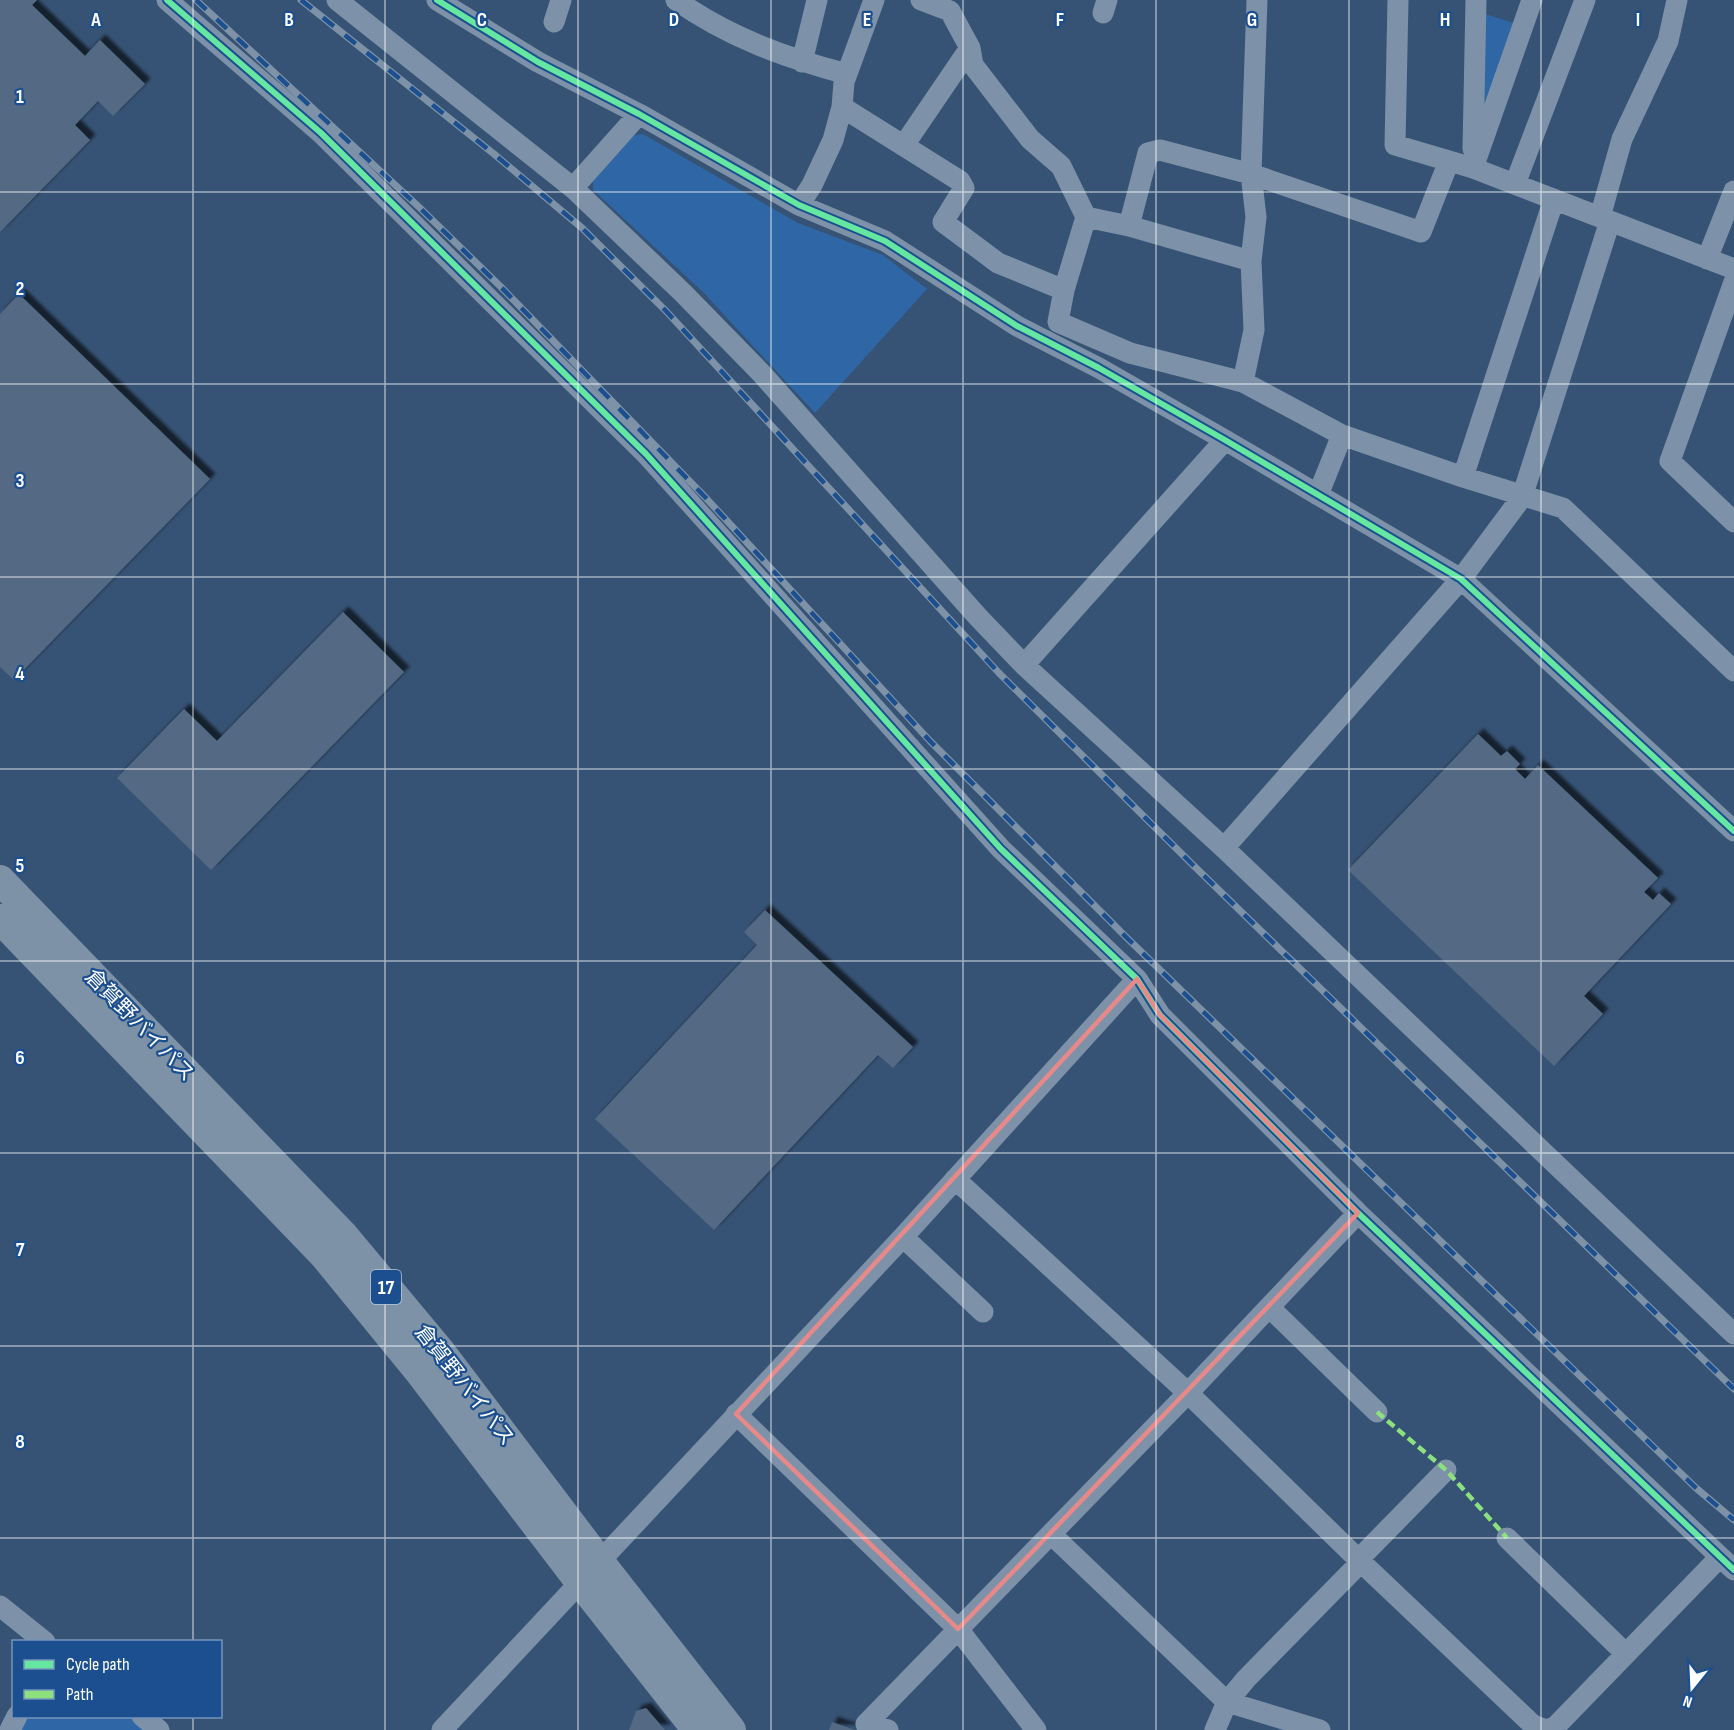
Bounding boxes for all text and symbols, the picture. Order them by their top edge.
text: A [90,8,101,32]
text: B [284,8,294,32]
text: C [477,8,487,32]
text: D [669,8,679,32]
text: E [863,8,871,32]
text: F [1056,8,1064,32]
text: G [1247,8,1257,32]
text: H [1440,8,1450,32]
text: I [1636,8,1640,32]
text: 1 [16,85,24,109]
text: 2 [16,277,24,301]
text: 3 [16,469,25,493]
text: 4 [15,662,25,686]
text: 5 [16,854,25,878]
street label: 倉賀野バイパス [80,964,200,1087]
text: 6 [15,1046,25,1070]
text: 7 [16,1238,25,1262]
road number: 17 [371,1270,401,1304]
street label: 倉賀野バイパス [410,1320,520,1451]
text: 8 [15,1430,25,1454]
legend [12,1640,222,1718]
text: Cycle path [66,1654,130,1675]
north arrow [1662,1658,1722,1718]
text: Path [66,1684,94,1705]
text: N [1681,1690,1695,1711]

